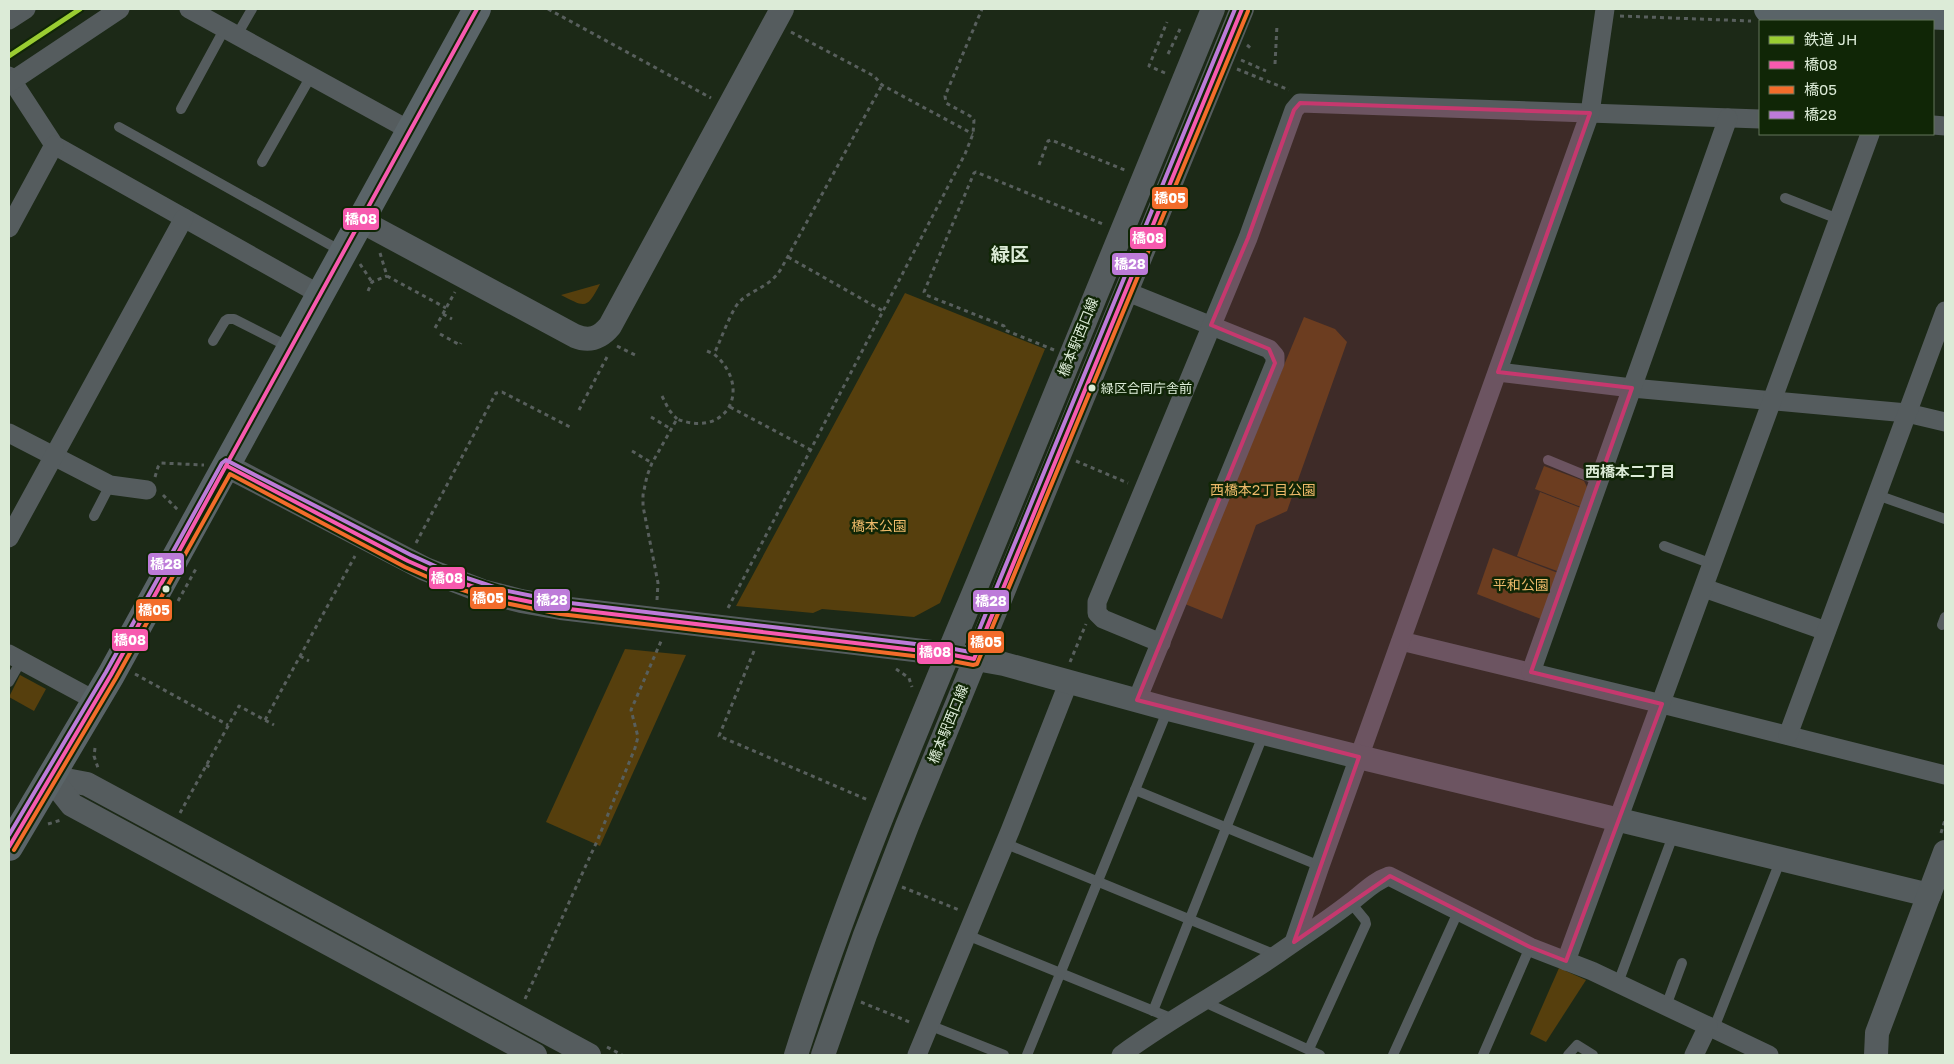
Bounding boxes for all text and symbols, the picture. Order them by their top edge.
legend [1759,20,1934,135]
text: 鉄道 JH [1804,30,1857,48]
text: 橋08 [1804,55,1837,73]
text: 橋05 [1804,80,1837,98]
text: 橋28 [1804,105,1837,123]
line badge: 橋05 [1151,186,1189,210]
text: 橋05 [1154,189,1186,206]
line badge: 橋08 [342,207,380,231]
text: 橋08 [345,210,377,227]
line badge: 橋08 [1129,226,1167,250]
text: 橋08 [1132,229,1164,246]
district label: 緑区 [991,242,1029,265]
line badge: 橋28 [1111,252,1149,276]
text: 橋28 [1114,255,1146,272]
street label: 橋本駅西口線 [1054,295,1101,379]
place label: 緑区合同庁舎前 [1101,380,1192,396]
marker: 緑区合同庁舎前 [1087,383,1097,393]
district label: 西橋本二丁目 [1585,462,1675,480]
park label: 西橋本2丁目公園 [1210,481,1316,498]
park label: 橋本公園 [851,517,907,534]
line badge: 橋28 [147,552,185,576]
text: 橋28 [150,555,182,572]
line badge: 橋08 [428,566,466,590]
text: 橋08 [431,569,463,586]
park label: 平和公園 [1493,576,1549,593]
unlabelled marker [161,584,171,594]
line badge: 橋05 [469,586,507,610]
line badge: 橋28 [533,588,571,612]
text: 橋05 [472,589,504,606]
line badge: 橋28 [972,589,1010,613]
text: 橋28 [536,591,568,608]
text: 橋28 [975,592,1007,609]
line badge: 橋05 [135,598,173,622]
text: 橋05 [138,601,170,618]
line badge: 橋08 [111,628,149,652]
line badge: 橋05 [967,630,1005,654]
text: 橋08 [114,631,146,648]
text: 橋05 [970,633,1002,650]
line badge: 橋08 [916,641,954,665]
text: 橋08 [919,643,951,660]
street label: 橋本駅西口線 [924,682,971,766]

